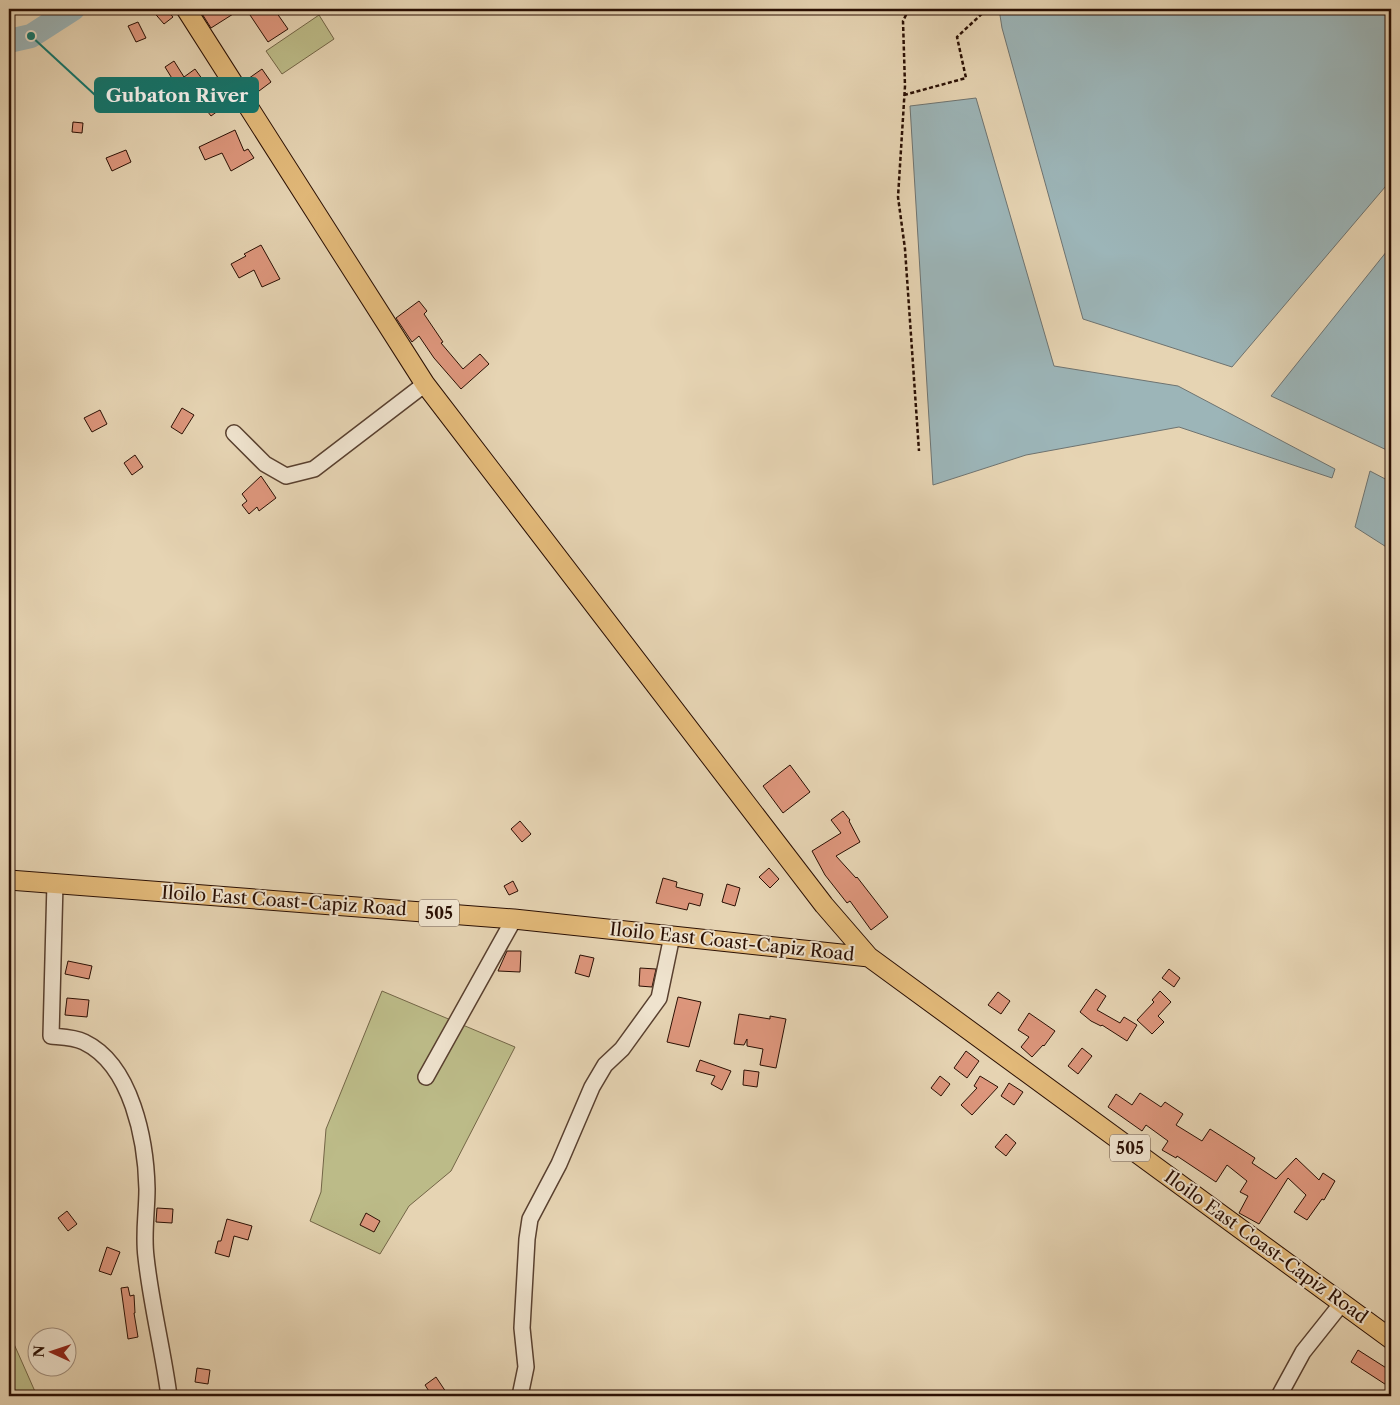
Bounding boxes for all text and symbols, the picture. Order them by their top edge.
callout: Gubaton River [95,78,258,112]
text: Gubaton River [106,84,249,107]
street label: Iloilo East Coast-Capiz Road [161,881,407,921]
road number: 505 [419,900,459,926]
street label: Iloilo East Coast-Capiz Road [609,918,855,966]
road number: 505 [1110,1134,1150,1162]
street label: Iloilo East Coast-Capiz Road [1160,1166,1372,1328]
north arrow [28,1328,78,1378]
text: N [30,1345,48,1358]

